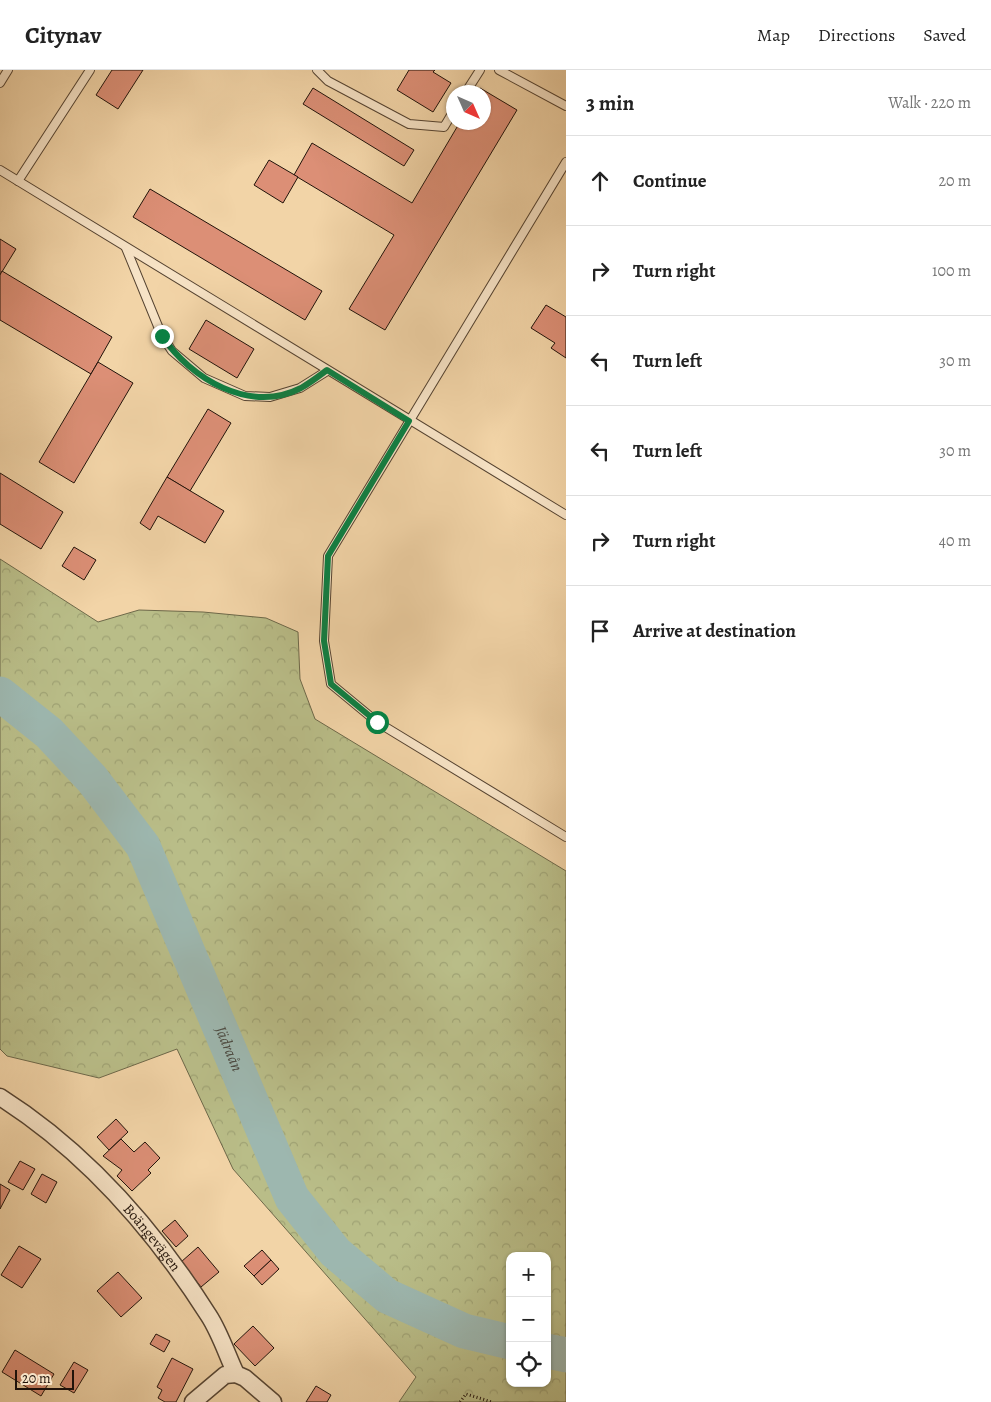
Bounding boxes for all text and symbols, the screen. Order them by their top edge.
text: Citynav [25,19,101,51]
text: Map [757,23,790,47]
text: Directions [818,23,895,47]
text: Saved [923,23,966,47]
north arrow [446,85,491,130]
text: 3 min [586,89,634,117]
text: Walk · 220 m [888,92,971,114]
icon: ahead [586,167,614,195]
text: Continue [633,168,707,194]
text: 20 m [938,170,971,192]
icon: right [586,257,614,285]
text: Turn right [633,258,715,284]
text: 100 m [932,260,971,282]
route end [151,325,174,348]
icon: left [586,347,614,375]
text: Turn left [633,348,702,374]
text: 30 m [939,350,971,372]
icon: left [586,437,614,465]
text: Turn left [633,438,702,464]
text: 30 m [939,440,971,462]
icon: right [586,527,614,555]
text: Turn right [633,528,715,554]
text: 40 m [939,530,971,552]
icon: arrive [586,617,614,645]
text: Arrive at destination [633,618,796,644]
route start [366,711,389,734]
water label: Jädraån [209,1022,248,1075]
street label: Boängevägen [119,1199,185,1275]
map controls [506,1252,551,1387]
button: + [506,1252,551,1297]
button: − [506,1297,551,1342]
button: locate [506,1342,551,1387]
scale bar [15,1367,74,1390]
text: 20 m [22,1369,51,1388]

